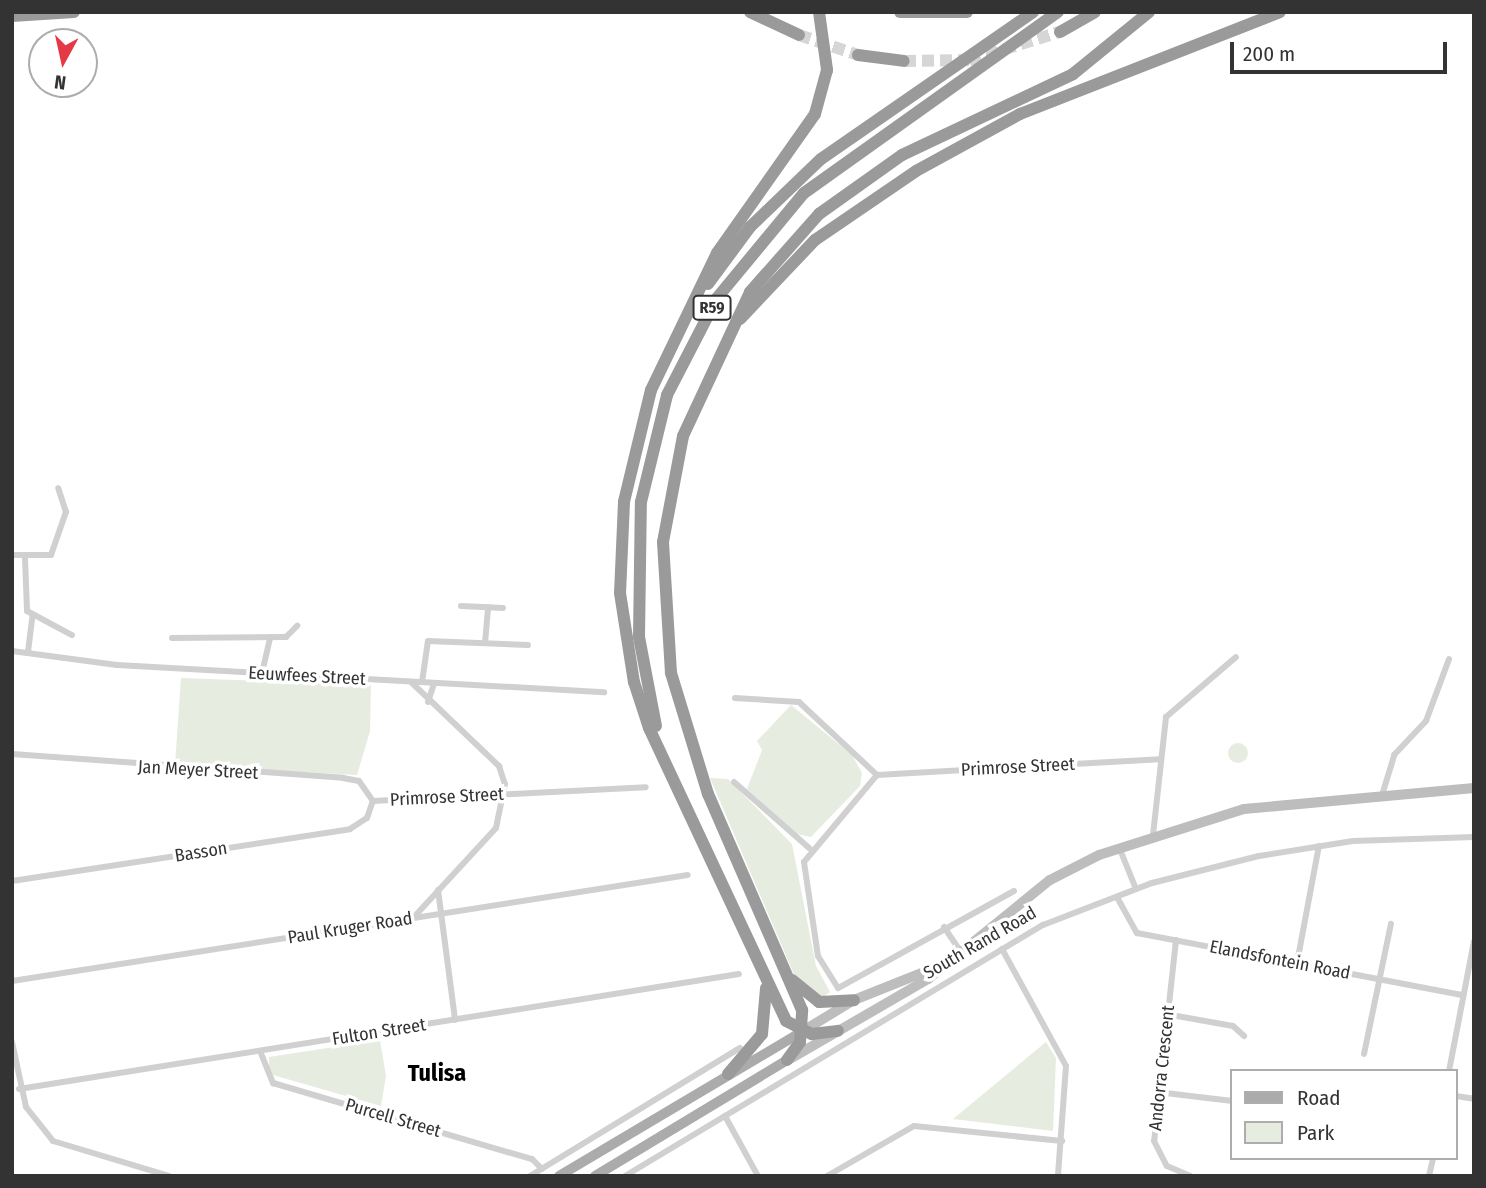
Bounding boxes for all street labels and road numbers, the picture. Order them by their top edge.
road number: R59 [691,296,733,320]
street label: Eeuwfees Street [248,662,366,690]
street label: Primrose Street [960,753,1076,781]
street label: Jan Meyer Street [137,756,259,784]
street label: Primrose Street [389,783,505,811]
street label: Basson [173,837,229,867]
street label: South Rand Road [920,902,1040,984]
street label: Paul Kruger Road [286,907,414,949]
street label: Elandsfontein Road [1208,936,1352,984]
street label: Andorra Crescent [1145,1004,1179,1132]
street label: Fulton Street [331,1014,427,1050]
street label: Purcell Street [343,1094,443,1142]

